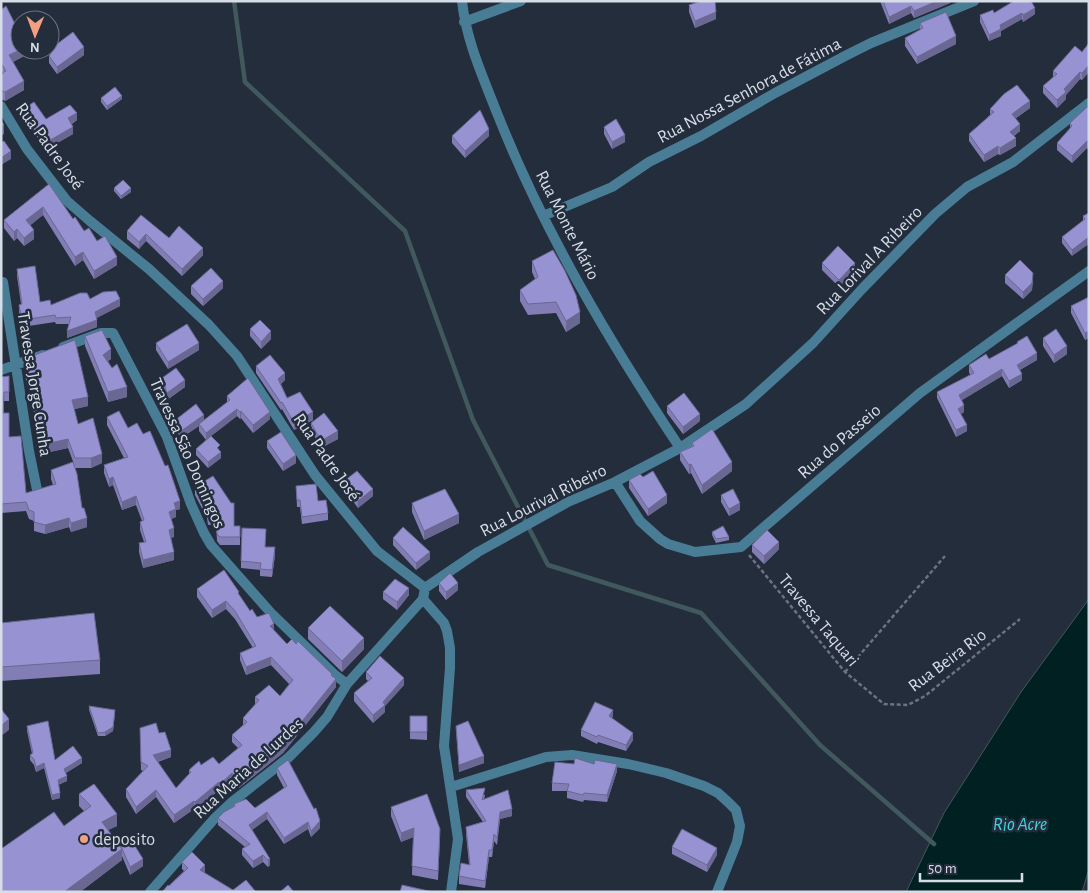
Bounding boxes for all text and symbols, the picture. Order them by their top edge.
north arrow [10,10,60,60]
street label: Rua Nossa Senhora de Fátima [655,35,844,147]
text: N [30,40,40,54]
street label: Rua Padre José [12,100,87,193]
street label: Rua Monte Mário [532,168,602,283]
street label: Rua Lorival A Ribeiro [813,203,926,319]
street label: Travessa Jorge Cunha [14,310,54,458]
street label: Travessa São Domingos [146,376,228,531]
street label: Rua do Passeio [795,401,885,482]
street label: Rua Padre José [289,410,363,505]
street label: Rua Lourival Ribeiro [477,461,610,541]
street label: Travessa Taquari [775,571,862,670]
street label: Rua Beira Rio [905,626,990,696]
street label: Rua Maria de Lurdes [190,715,307,823]
water label: Rio Acre [993,815,1047,834]
place label: deposito [94,831,155,849]
marker: deposito [78,833,90,845]
scale bar [920,850,1022,882]
text: 50 m [928,861,957,876]

